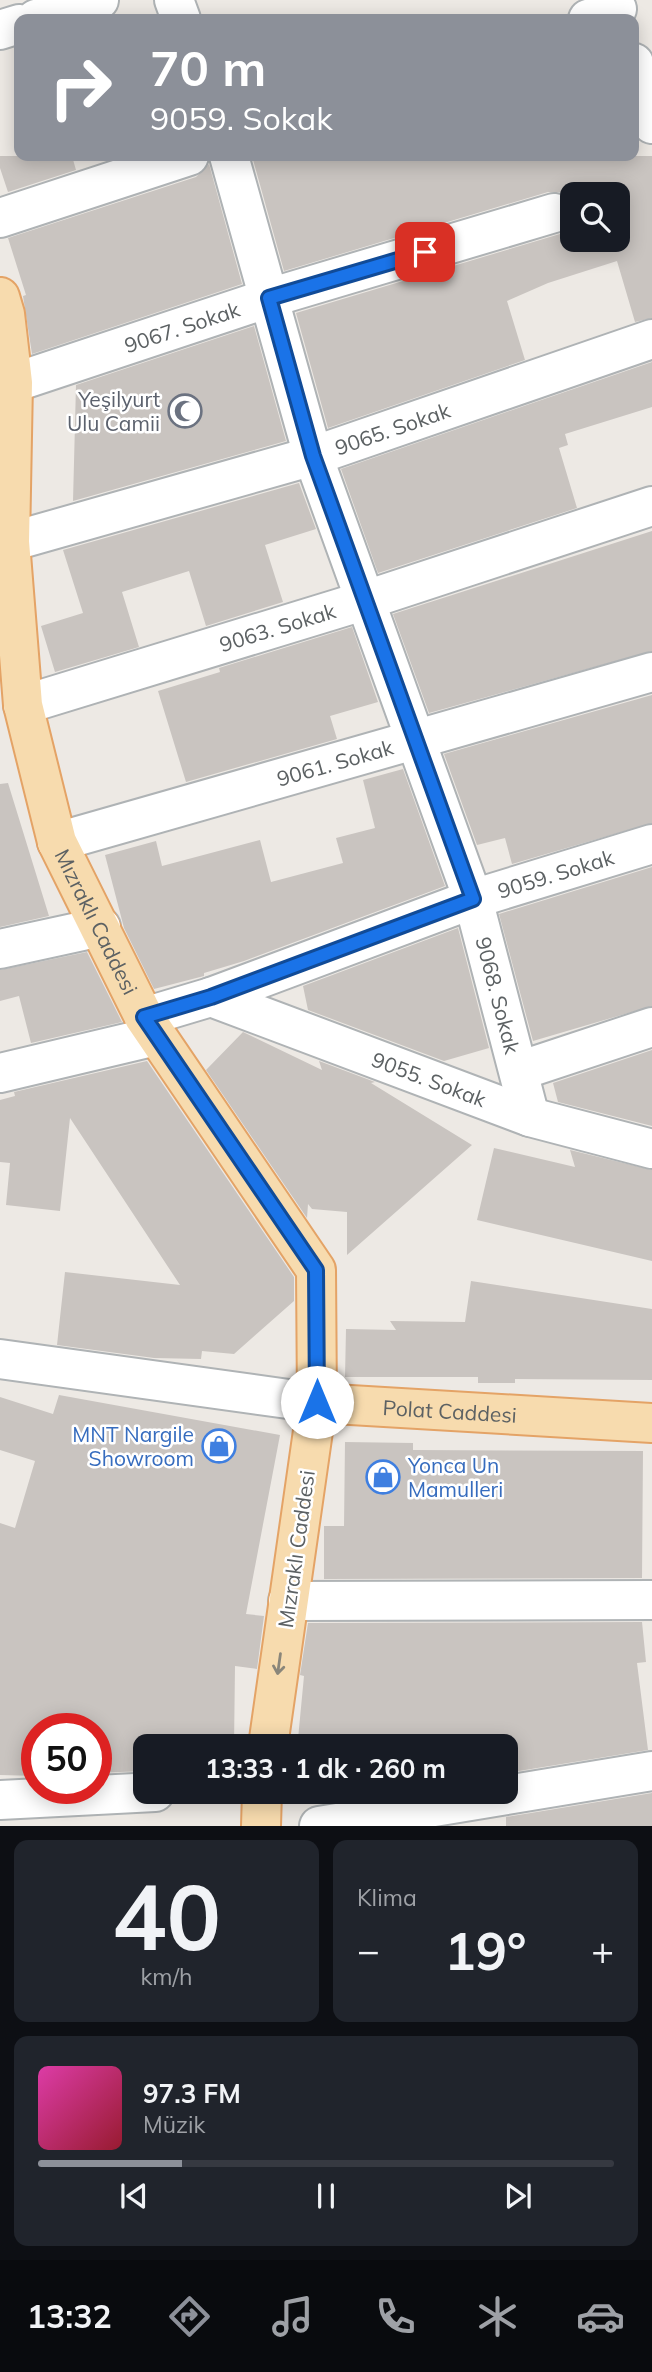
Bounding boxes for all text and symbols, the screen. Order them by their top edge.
text: 70 m [150,37,266,98]
icon: right [35,42,126,133]
text: 9059. Sokak [150,98,333,138]
map controls [560,182,630,252]
button: search [560,182,630,252]
pin [395,222,455,282]
icon: arrive [406,233,444,271]
street label: 9067. Sokak [121,296,243,358]
place label: Yeşilyurt Ulu Camii [67,386,160,436]
mosque icon: Yeşilyurt Ulu Camii [166,392,204,430]
street label: 9065. Sokak [331,397,454,460]
street label: 9063. Sokak [216,597,339,657]
street label: 9061. Sokak [274,734,396,792]
street label: 9059. Sokak [494,844,617,904]
street label: Mızraklı Caddesi [50,845,144,999]
street label: 9068. Sokak [470,934,526,1057]
street label: 9055. Sokak [368,1046,490,1112]
position arrow [280,1365,354,1439]
street label: Polat Caddesi [382,1394,518,1428]
place label: MNT Nargile Showroom [72,1421,194,1471]
shop icon: MNT Nargile Showroom [200,1427,238,1465]
place label: Yonca Un Mamulleri [407,1452,503,1502]
shop icon: Yonca Un Mamulleri [364,1458,402,1496]
street label: Mızraklı Caddesi [272,1468,320,1630]
one-way arrow [273,1652,286,1675]
speed limit sign: 50 [21,1713,112,1804]
text: 13:33 · 1 dk · 260 m [205,1752,446,1785]
text: 40 [112,1859,221,1973]
text: Klima [357,1883,417,1912]
text: 19° [444,1918,527,1983]
text: − [357,1926,380,1974]
text: + [591,1926,614,1974]
text: km/h [140,1962,193,1991]
text: 97.3 FM [143,2077,241,2110]
text: Müzik [143,2110,205,2139]
icon: previous [115,2177,153,2215]
icon: pause [307,2177,345,2215]
icon: next [499,2177,537,2215]
icon: directions [165,2292,214,2341]
icon: music [268,2292,317,2341]
icon: phone [371,2292,420,2341]
icon: climate [473,2292,522,2341]
icon: car [576,2292,625,2341]
text: 13:32 [27,2296,112,2336]

